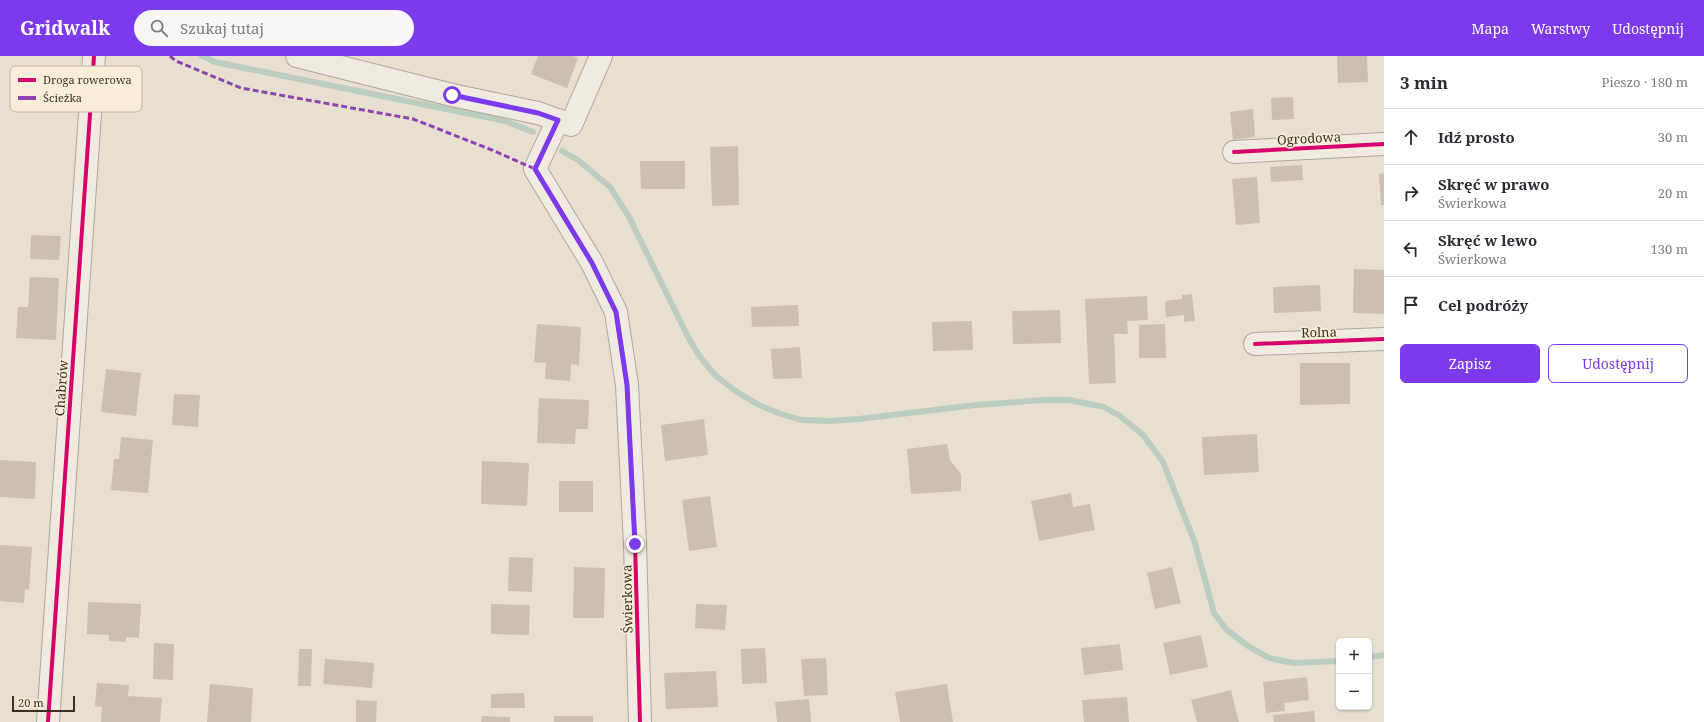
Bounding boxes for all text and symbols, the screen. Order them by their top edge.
search box [134,10,414,46]
text: Gridwalk [20,15,110,41]
icon: search [148,17,170,39]
text: Szukaj tutaj [180,18,264,38]
text: Mapa [1471,19,1509,38]
text: Warstwy [1531,19,1590,38]
text: Udostępnij [1612,19,1684,38]
legend [10,66,142,112]
text: 3 min [1400,71,1448,94]
text: Droga rowerowa [43,72,132,87]
text: Pieszo · 180 m [1602,73,1688,91]
route start [443,86,461,104]
text: Ścieżka [43,90,82,105]
icon: ahead [1400,126,1422,148]
street label: Ogrodowa [1276,127,1342,149]
text: Idź prosto [1438,127,1515,147]
text: 30 m [1658,128,1688,146]
text: Skręć w prawo [1438,174,1549,194]
icon: right [1400,182,1422,204]
text: 20 m [1658,184,1688,202]
text: Świerkowa [1438,194,1507,212]
text: Skręć w lewo [1438,230,1537,250]
icon: left [1400,238,1422,260]
text: 130 m [1651,240,1688,258]
text: Świerkowa [1438,250,1507,268]
icon: arrive [1400,294,1422,316]
text: Cel podróży [1438,295,1528,315]
street label: Rolna [1301,322,1337,342]
button: Zapisz [1400,344,1540,383]
button: Udostępnij [1548,344,1688,383]
street label: Chabrów [50,358,72,417]
route end [626,535,644,553]
street label: Świerkowa [617,564,637,634]
map controls [1336,638,1372,710]
button: + [1336,638,1372,674]
button: − [1336,674,1372,710]
scale bar [12,694,75,713]
text: 20 m [18,695,44,710]

